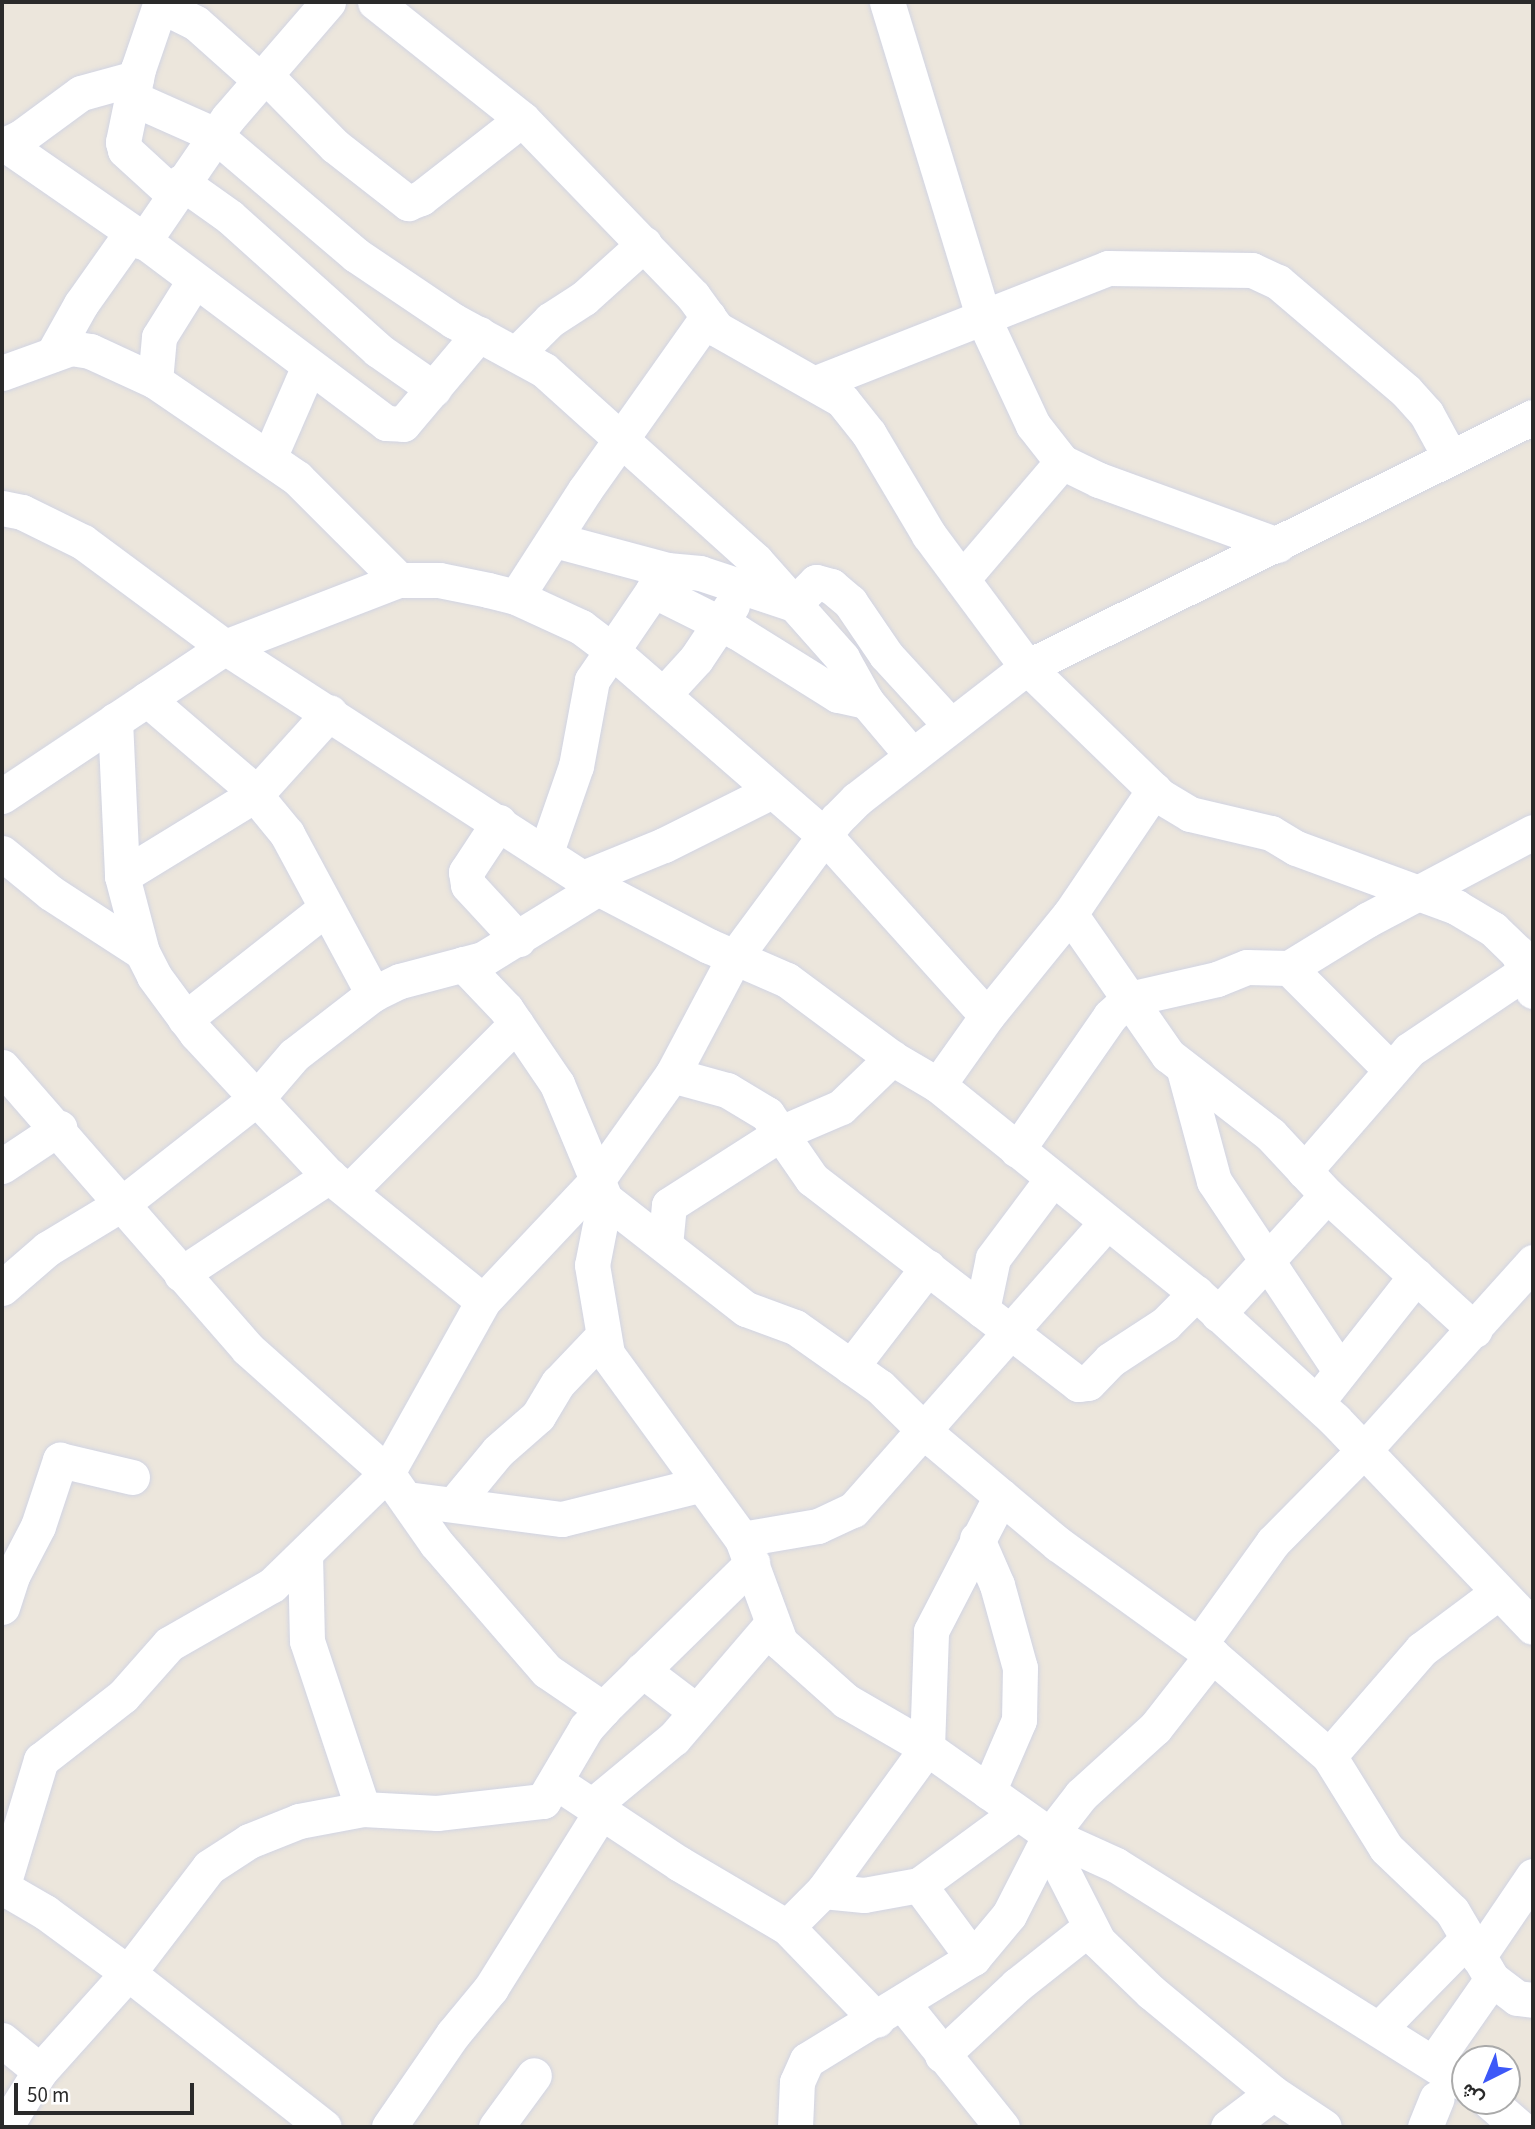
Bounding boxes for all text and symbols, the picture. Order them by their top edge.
north arrow [1451,2045,1521,2115]
scale bar [18,2070,198,2114]
text: ش [1455,2077,1490,2112]
text: 50 m [27,2080,69,2110]

